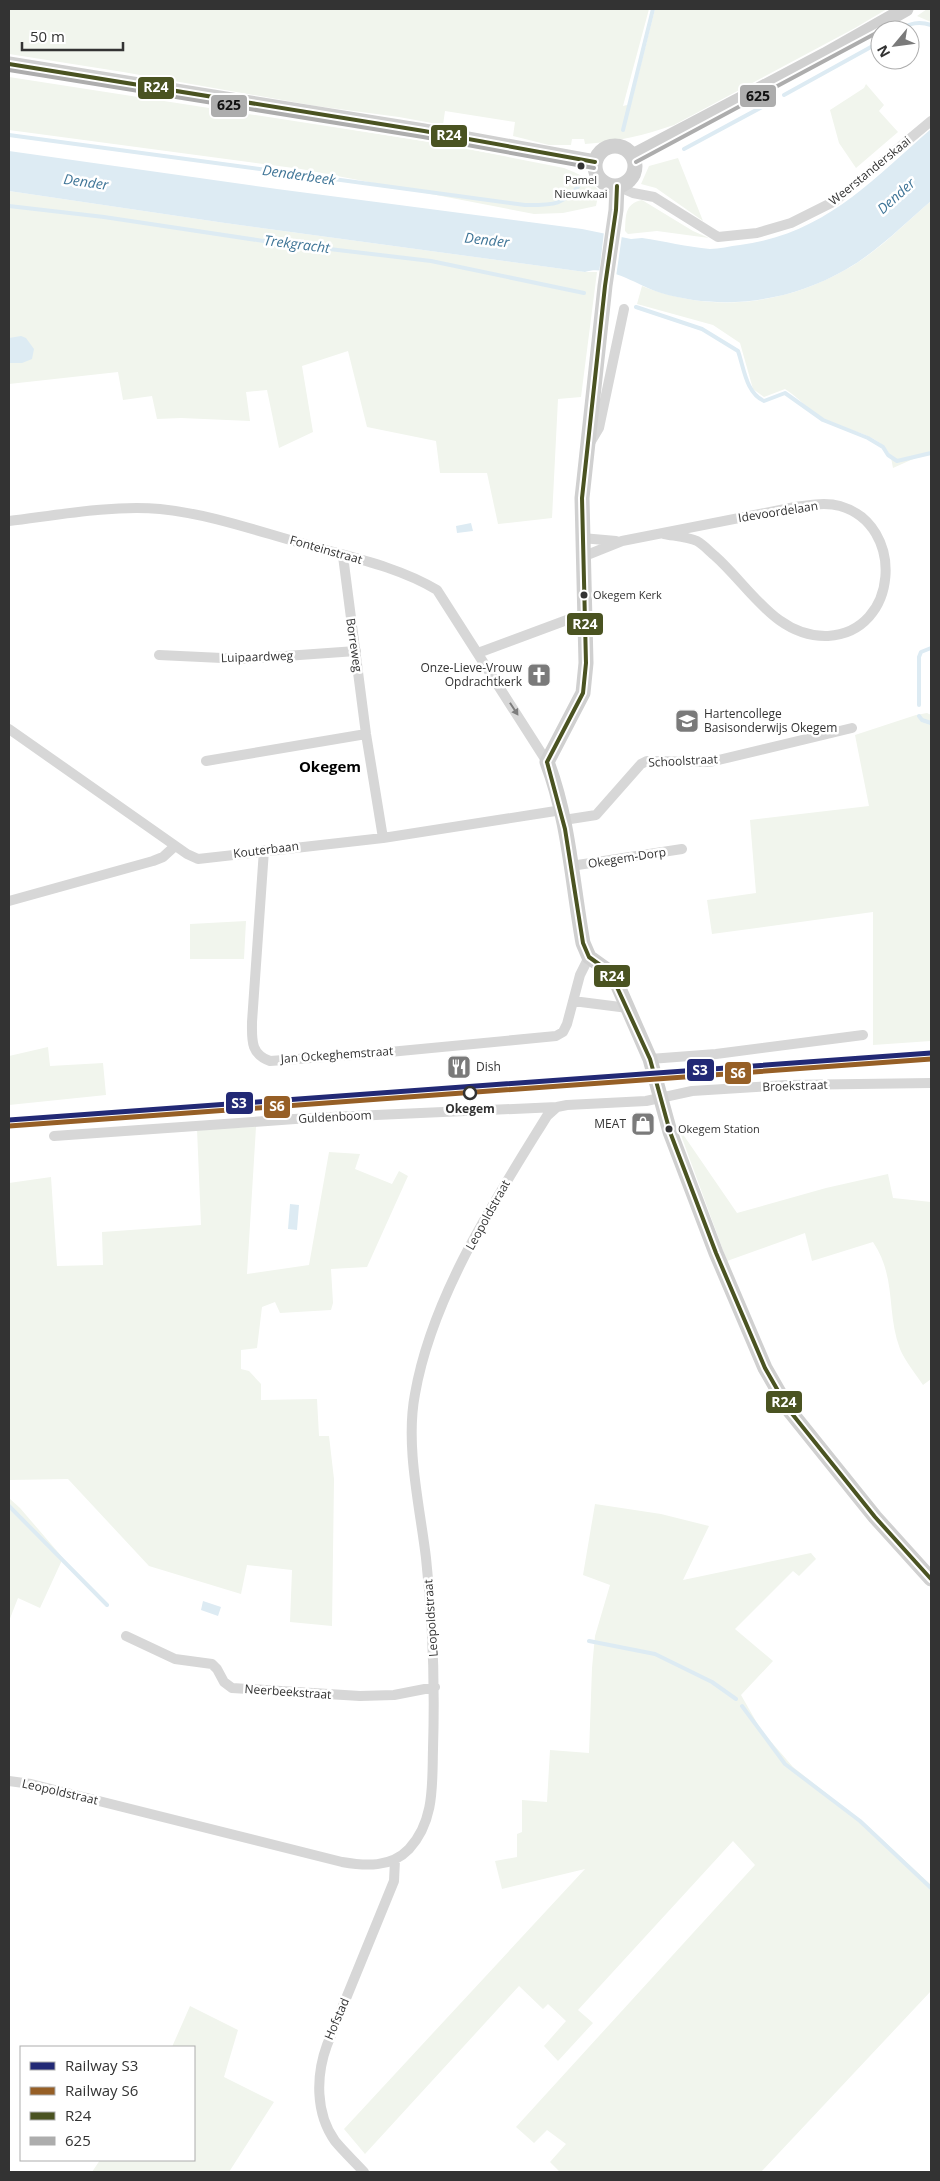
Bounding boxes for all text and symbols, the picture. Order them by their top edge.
scale bar [22,20,124,52]
north arrow [870,20,920,70]
text: 50 m [30,26,65,46]
text: N [872,42,894,61]
line badge: R24 [137,76,175,100]
text: R24 [143,77,169,96]
line badge: 625 [739,84,777,108]
text: 625 [746,86,770,105]
line badge: 625 [210,94,248,118]
text: 625 [217,95,241,114]
line badge: R24 [430,124,468,148]
text: R24 [436,125,462,144]
street label: Weerstanderskaai [825,132,914,209]
water label: Denderbeek [261,160,338,189]
marker: Pamel Nieuwkaai [576,161,586,171]
water label: Dender [62,169,110,194]
place label: Pamel Nieuwkaai [554,172,608,201]
water label: Dender [873,173,919,218]
water label: Dender [464,228,511,251]
water label: Trekgracht [263,230,332,257]
street label: Idevoordelaan [737,497,819,526]
street label: Fonteinstraat [288,531,364,568]
place label: Okegem Kerk [593,587,662,602]
marker: Okegem Kerk [579,590,589,600]
line badge: R24 [566,612,604,636]
text: R24 [572,614,598,633]
street label: Borreweg [342,617,367,673]
street label: Luipaardweg [221,647,294,666]
place label: Onze-Lieve-Vrouw Opdrachtkerk [421,659,523,690]
church icon: Onze-Lieve-Vrouw Opdrachtkerk [526,662,552,688]
one-way arrow [509,702,519,715]
place label: Hartencollege Basisonderwijs Okegem [704,705,837,736]
school or university icon: Hartencollege Basisonderwijs Okegem [674,708,700,734]
street label: Schoolstraat [648,750,718,771]
district label: Okegem [299,756,361,776]
street label: Kouterbaan [232,837,300,862]
street label: Okegem-Dorp [587,843,667,872]
line badge: R24 [593,964,631,988]
text: R24 [599,966,625,985]
street label: Jan Ockeghemstraat [279,1042,394,1067]
restaurant icon: Dish [446,1054,472,1080]
place label: Dish [476,1058,501,1075]
line badge: S3 [686,1058,715,1082]
text: S3 [692,1060,708,1079]
line badge: S6 [724,1061,752,1085]
text: S6 [730,1063,746,1082]
street label: Broekstraat [762,1076,828,1095]
marker: Okegem [463,1086,477,1100]
line badge: S3 [225,1091,254,1115]
text: S3 [231,1093,247,1112]
line badge: S6 [263,1095,291,1119]
text: S6 [269,1096,285,1115]
place label: Okegem [445,1100,495,1117]
street label: Guldenboom [298,1106,372,1127]
shop icon: MEAT [630,1111,656,1137]
place label: MEAT [594,1115,626,1132]
place label: Okegem Station [678,1121,760,1136]
marker: Okegem Station [664,1124,674,1134]
street label: Leopoldstraat [461,1177,514,1253]
line badge: R24 [765,1390,803,1414]
text: R24 [771,1392,797,1411]
street label: Leopoldstraat [419,1579,442,1657]
street label: Neerbeekstraat [244,1680,332,1703]
street label: Leopoldstraat [20,1774,100,1809]
street label: Hofstad [320,1995,353,2042]
legend [20,2046,195,2161]
text: Railway S3 [65,2055,138,2075]
text: Railway S6 [65,2080,138,2100]
text: R24 [65,2105,92,2125]
text: 625 [65,2130,91,2150]

